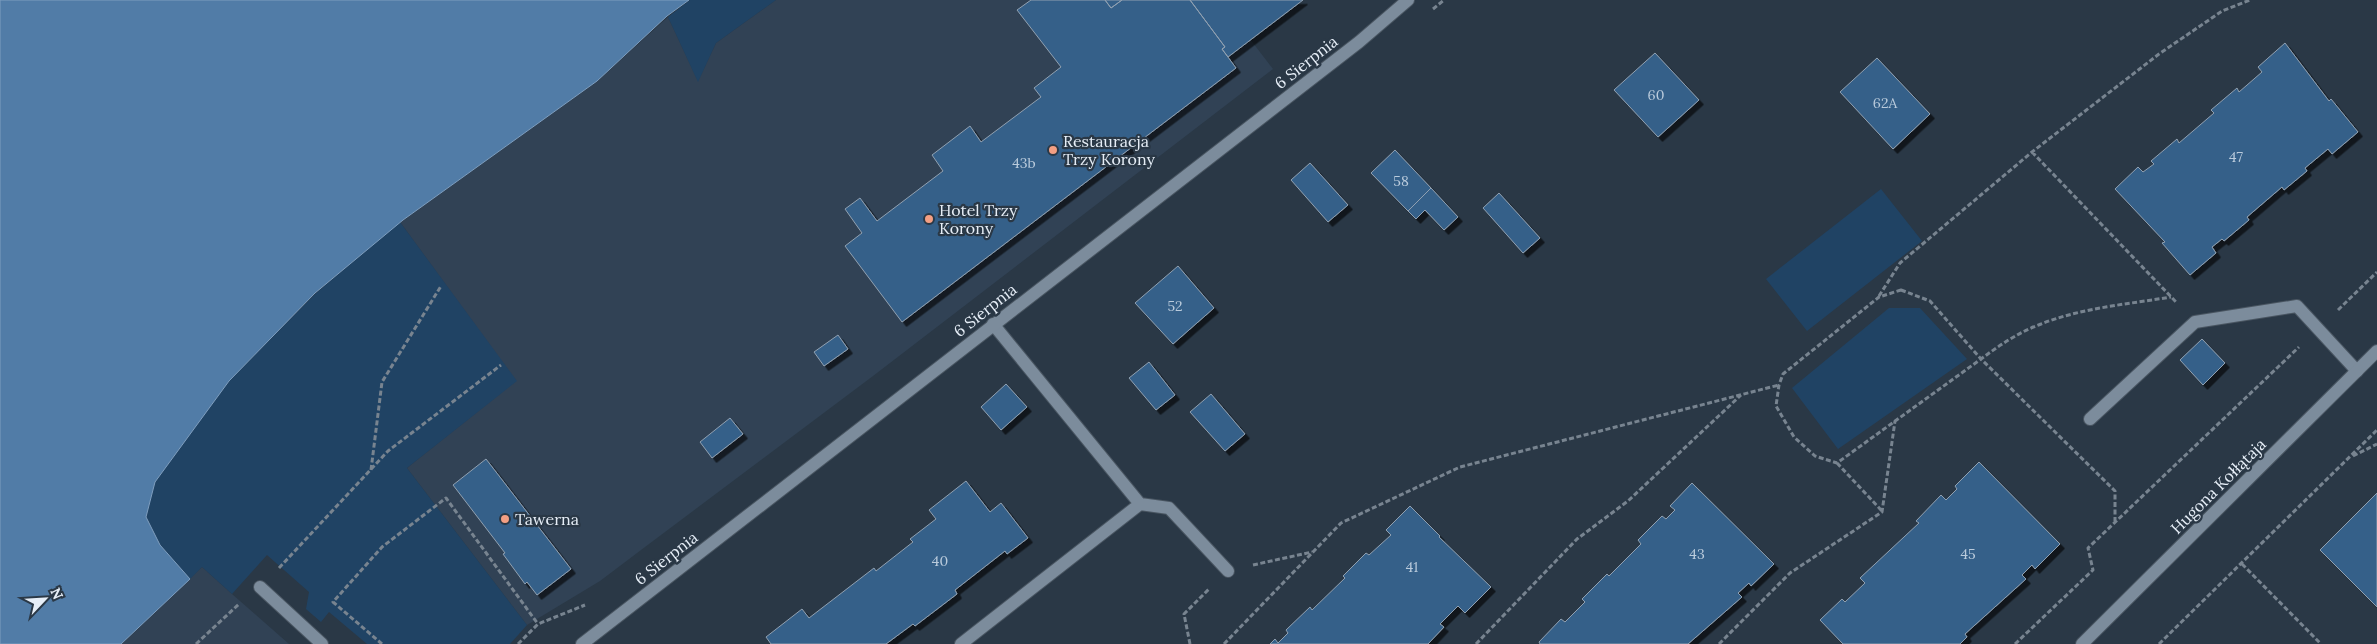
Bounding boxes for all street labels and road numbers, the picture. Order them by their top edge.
street label: 6 Sierpnia [1270,31,1342,93]
street label: 6 Sierpnia [949,279,1021,341]
street label: Hugona Kołłątaja [2166,434,2270,538]
street label: 6 Sierpnia [630,527,702,589]

